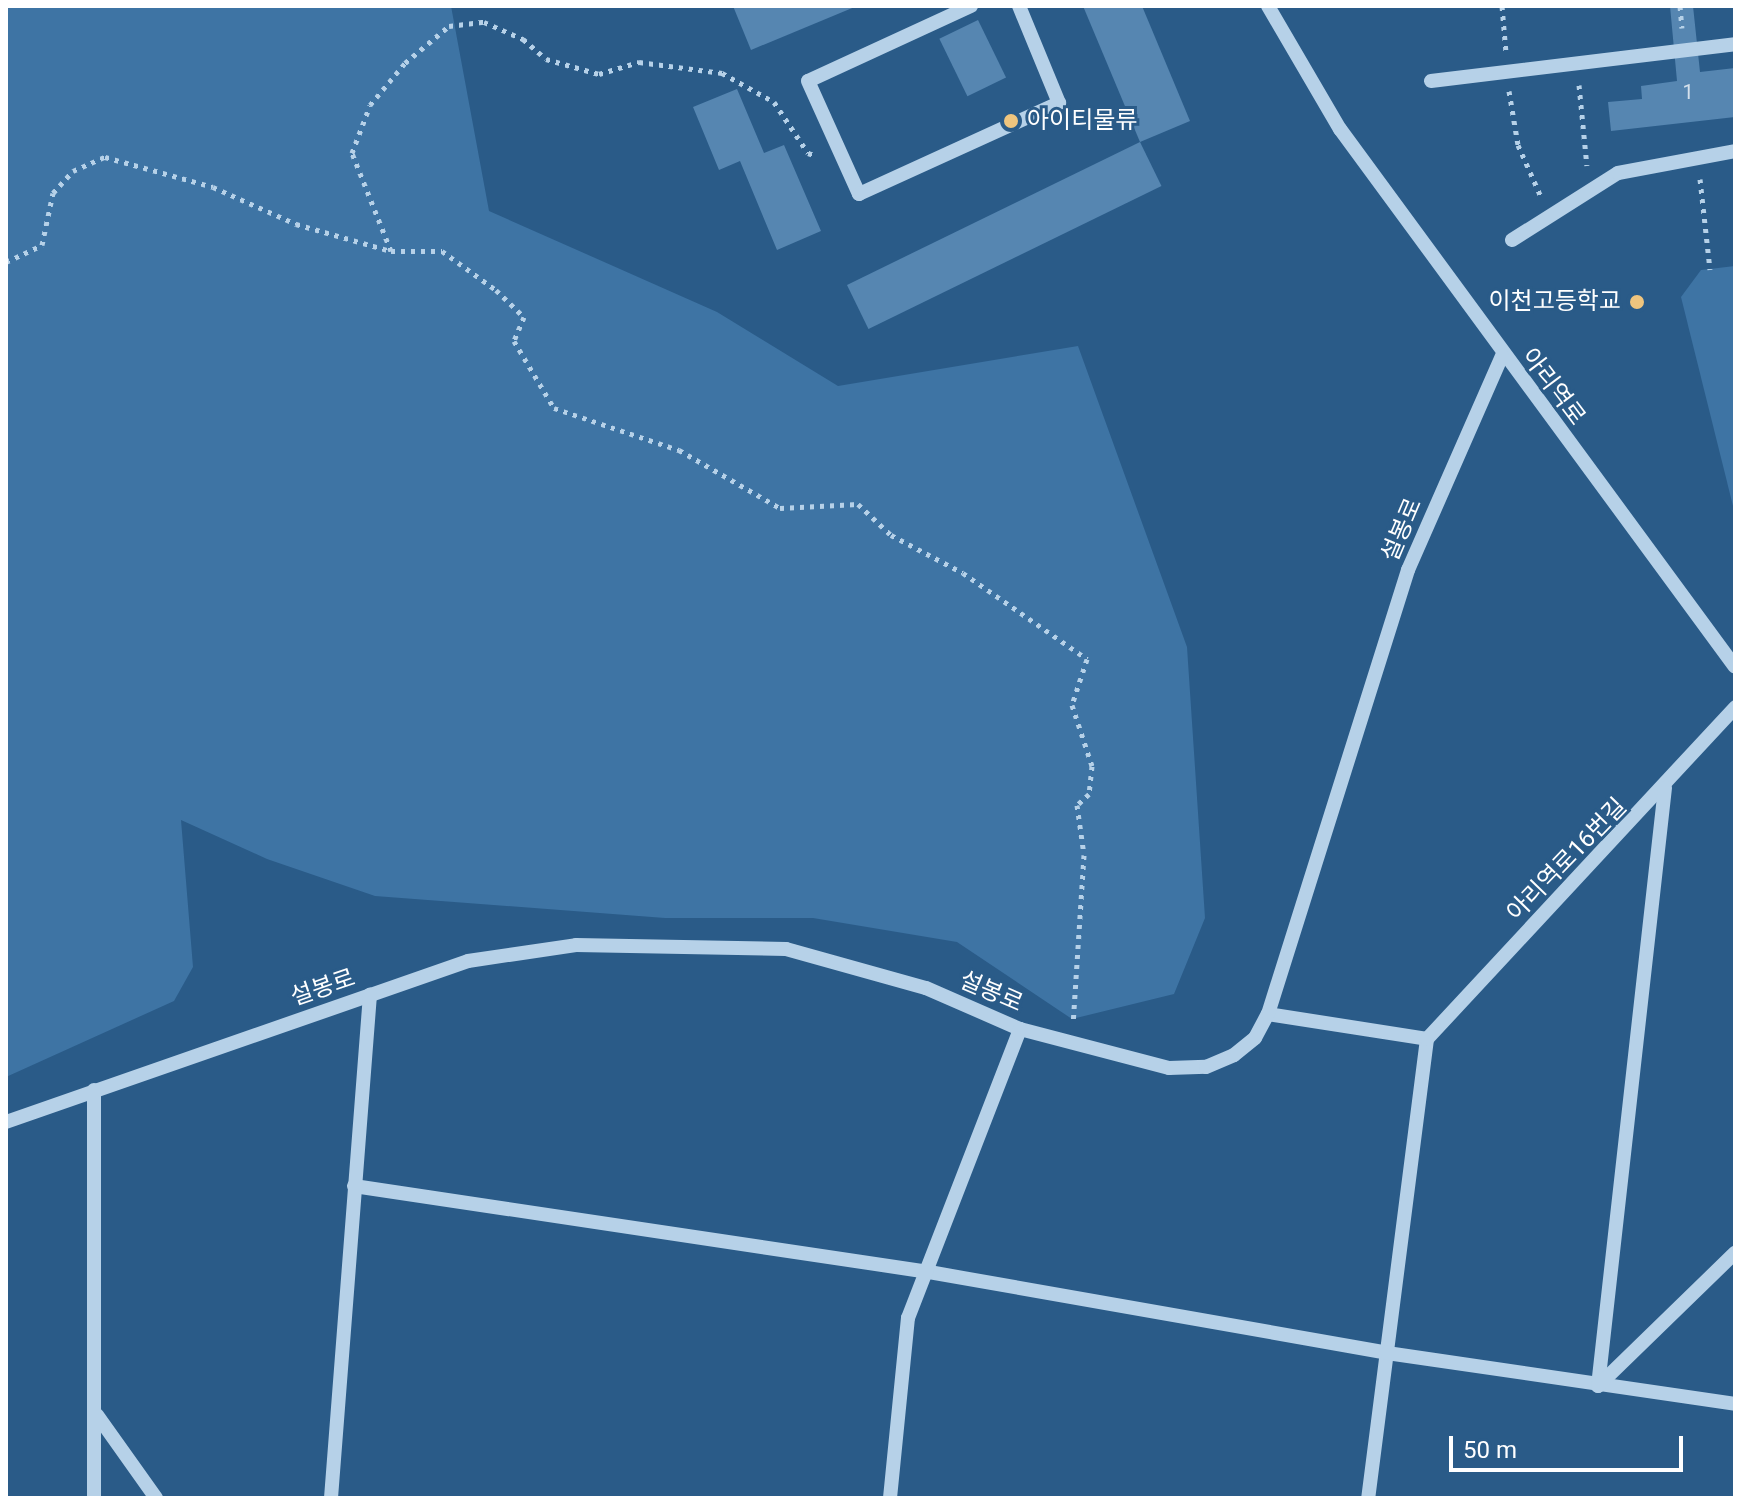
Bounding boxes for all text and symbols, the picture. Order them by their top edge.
house number: 1 [1682,80,1694,104]
place label: 아이티물류 [1027,107,1137,135]
marker: 아이티물류 [1002,112,1020,130]
place label: 이천고등학교 [1489,288,1621,316]
marker: 이천고등학교 [1628,293,1646,311]
street label: 아리역로 [1515,343,1591,431]
street label: 설봉로 [1376,494,1428,566]
street label: 아리역로16번길 [1501,793,1633,927]
street label: 설봉로 [287,964,359,1012]
street label: 설봉로 [955,966,1027,1018]
scale bar [1453,1420,1687,1470]
text: 50 m [1463,1436,1517,1464]

